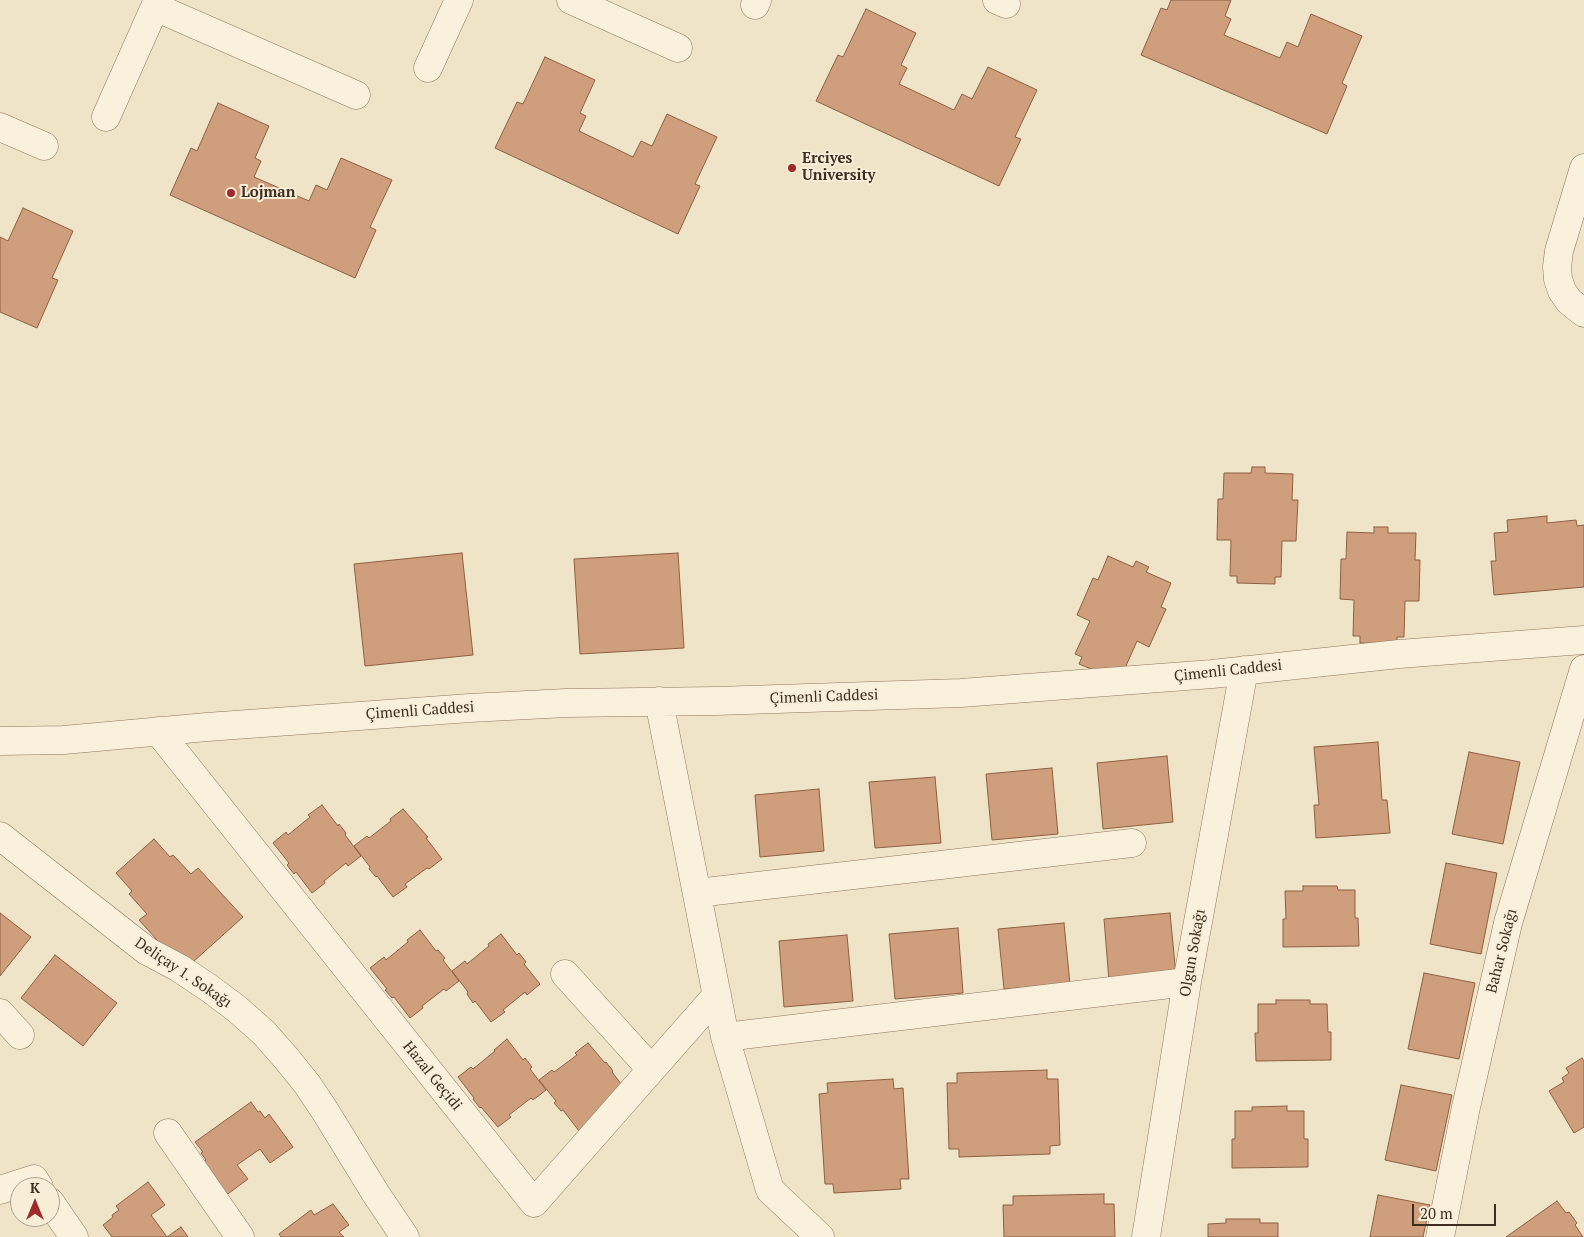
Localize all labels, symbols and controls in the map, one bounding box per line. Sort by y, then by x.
place label: Erciyes University [802,150,875,185]
marker: Erciyes University [786,162,798,174]
place label: Lojman [241,184,295,202]
marker: Lojman [225,187,237,199]
street label: Çimenli Caddesi [1173,656,1283,686]
street label: Çimenli Caddesi [769,686,879,708]
street label: Çimenli Caddesi [365,698,475,724]
street label: Bahar Sokağı [1483,907,1521,995]
street label: Olgun Sokağı [1176,908,1210,998]
street label: Deliçay 1. Sokağı [131,934,235,1012]
street label: Hazal Geçidi [399,1038,465,1114]
north arrow [10,1177,60,1227]
text: K [30,1178,40,1197]
scale bar [1414,1194,1498,1226]
text: 20 m [1420,1203,1453,1223]

